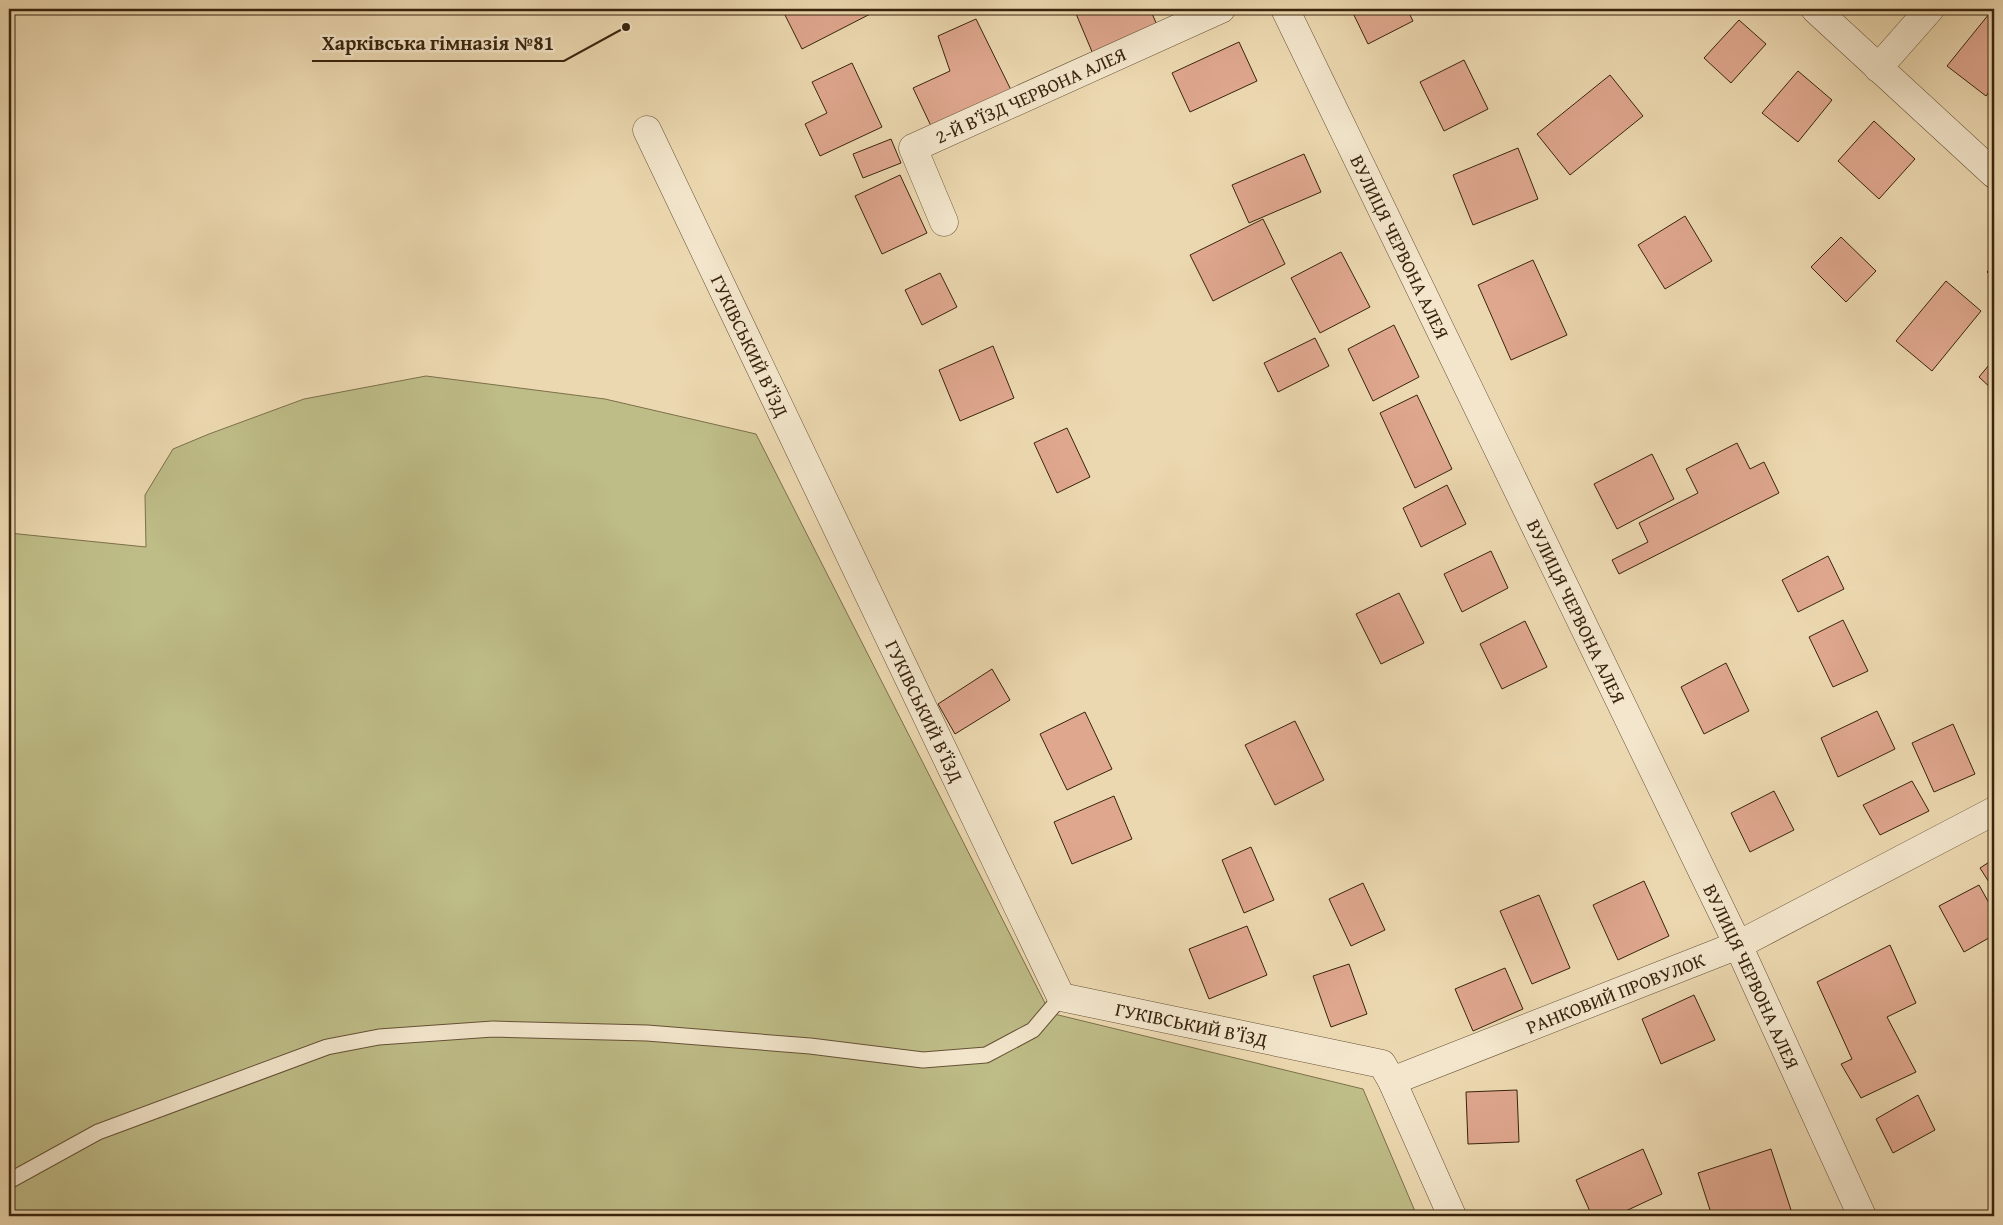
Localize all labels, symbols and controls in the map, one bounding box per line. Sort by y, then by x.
callout: Харківська гімназія №81 [312,26,564,61]
text: Харківська гімназія №81 [322,28,554,57]
street label: 2-Й В’ЇЗД ЧЕРВОНА АЛЕЯ [930,40,1130,150]
street label: ВУЛИЦЯ ЧЕРВОНА АЛЕЯ [1344,150,1456,343]
street label: ГУКІВСЬКИЙ В’ЇЗД [704,270,796,422]
street label: ВУЛИЦЯ ЧЕРВОНА АЛЕЯ [1520,514,1633,708]
street label: ГУКІВСЬКИЙ В’ЇЗД [879,635,970,787]
street label: ВУЛИЦЯ ЧЕРВОНА АЛЕЯ [1696,879,1807,1073]
street label: РАНКОВИЙ ПРОВУЛОК [1522,945,1709,1041]
street label: ГУКІВСЬКИЙ В’ЇЗД [1113,995,1270,1054]

